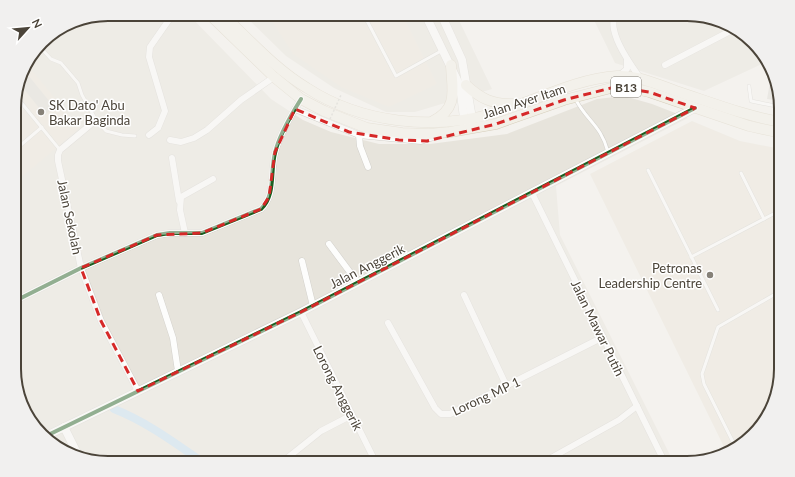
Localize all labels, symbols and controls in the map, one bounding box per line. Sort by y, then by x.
north arrow [8,8,48,48]
text: N [30,17,45,30]
road number: B13 [611,77,641,97]
street label: Jalan Ayer Itam [481,80,567,122]
place label: SK Dato' Abu Bakar Baginda [49,97,130,128]
marker: SK Dato' Abu Bakar Baginda [36,107,46,117]
street label: Jalan Sekolah [54,178,86,256]
street label: Jalan Anggerik [327,240,408,292]
place label: Petronas Leadership Centre [598,260,702,291]
marker: Petronas Leadership Centre [705,270,715,280]
street label: Jalan Mawar Putih [568,277,628,379]
street label: Lorong Anggerik [310,343,366,433]
street label: Lorong MP 1 [449,373,523,419]

